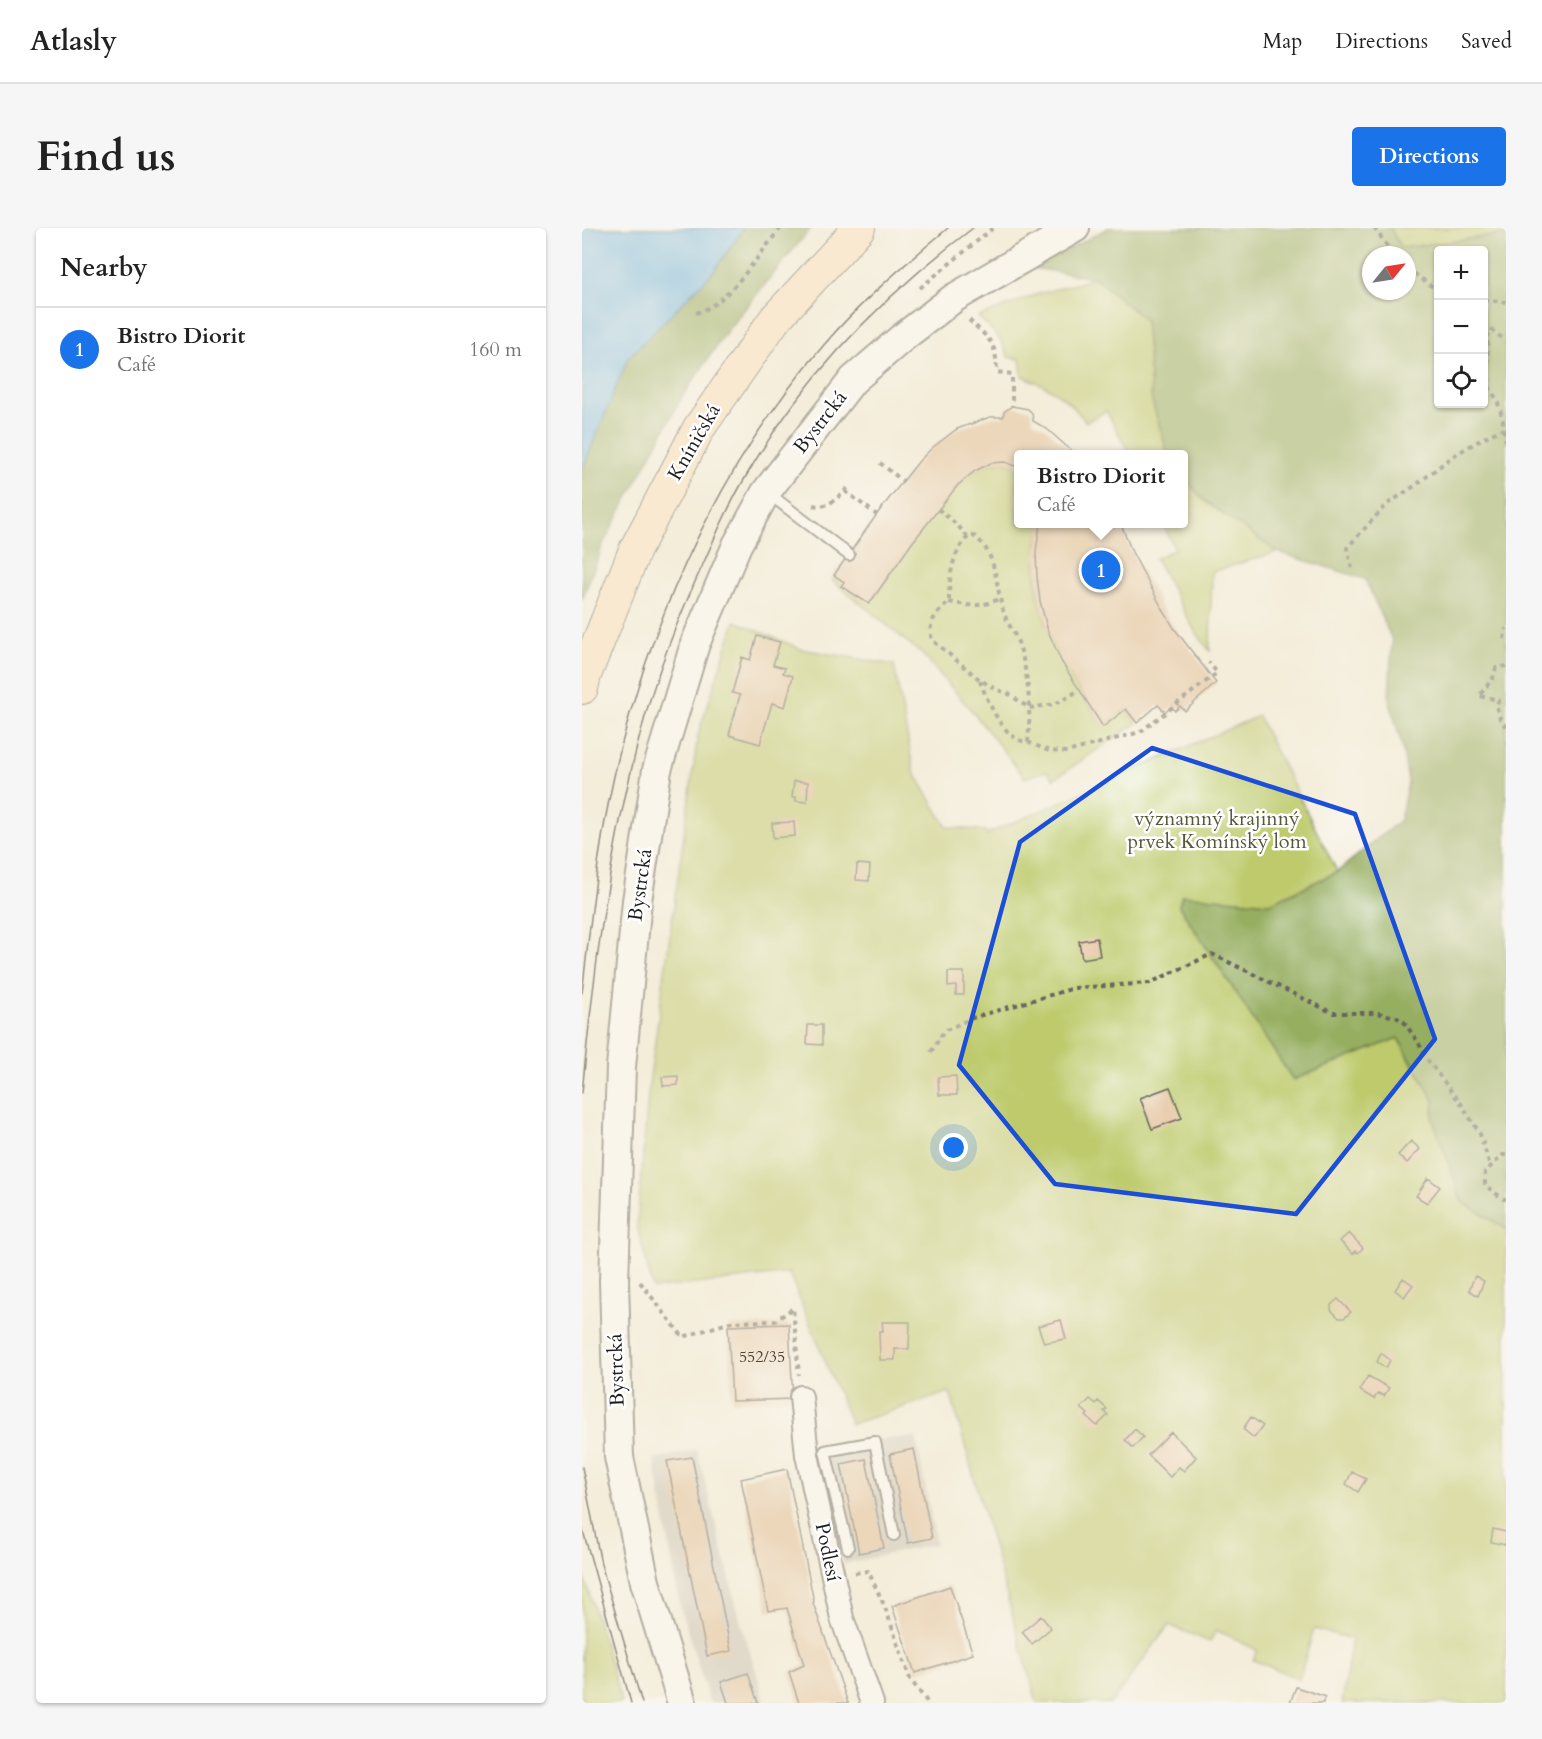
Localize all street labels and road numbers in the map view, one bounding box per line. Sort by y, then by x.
street label: Bystrcká [787,385,853,459]
street label: Kníničská [661,399,727,485]
street label: Bystrcká [622,847,658,923]
street label: Bystrcká [601,1333,631,1407]
street label: Podlesí [809,1520,847,1584]

